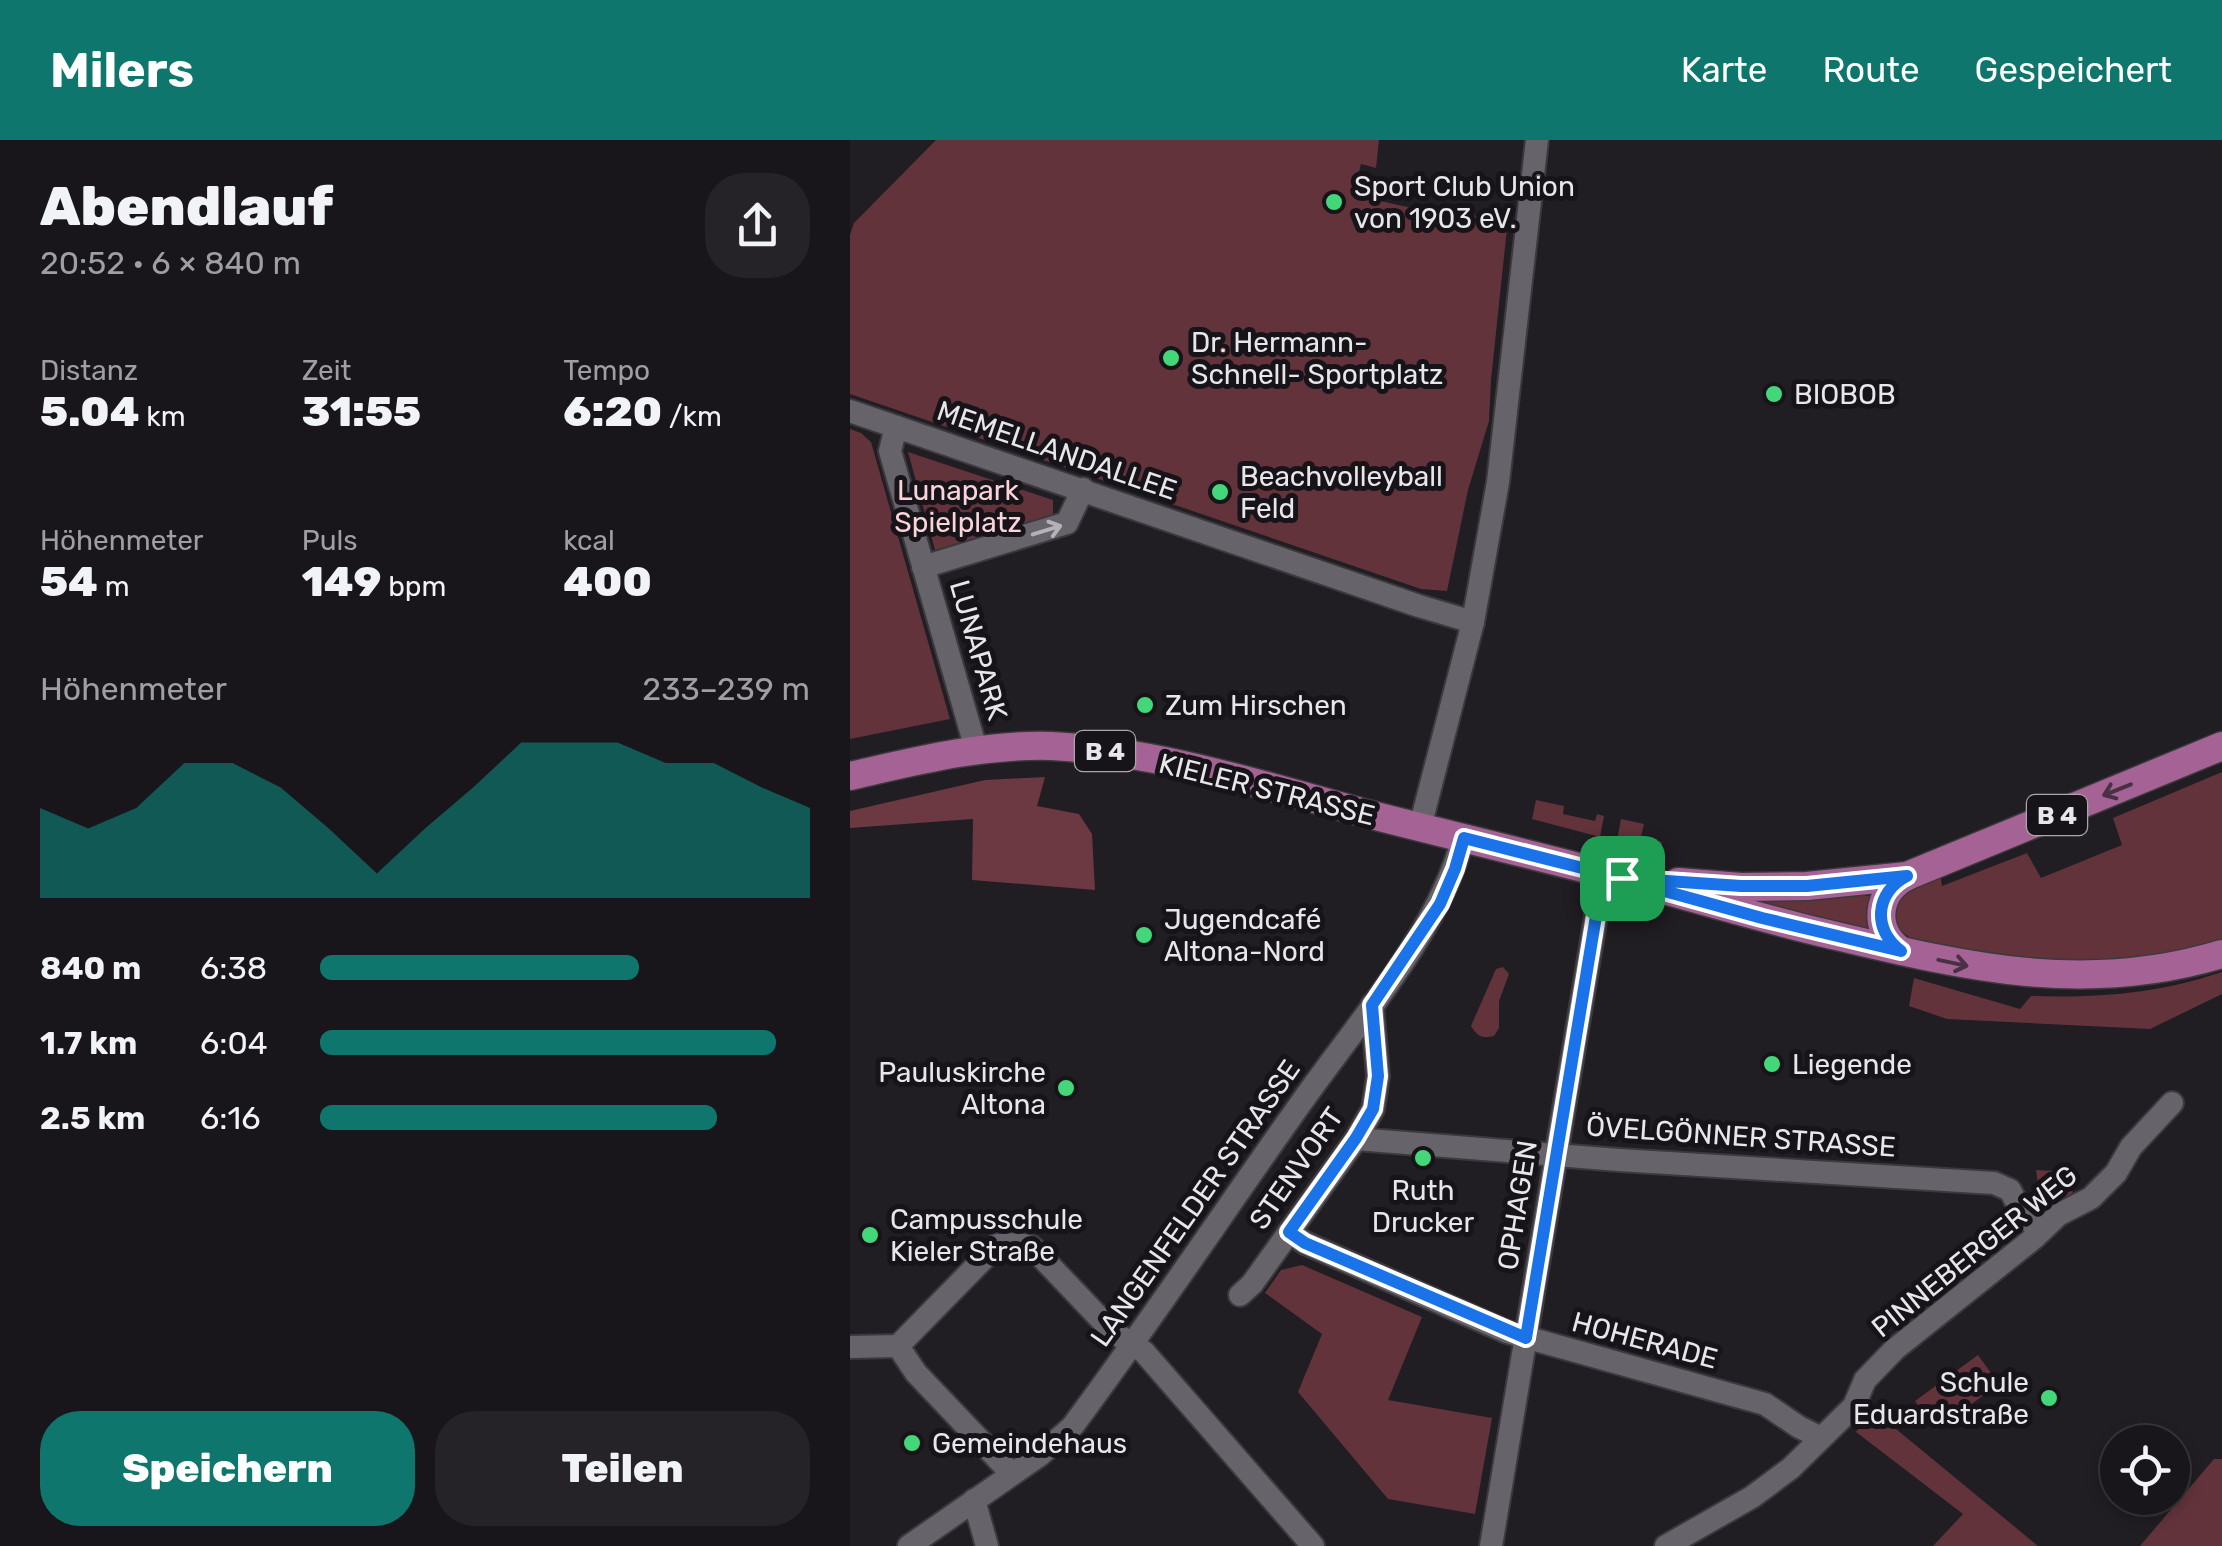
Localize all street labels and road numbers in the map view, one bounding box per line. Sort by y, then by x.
street label: MEMELLANDALLEE [933,394,1181,507]
street label: LUNAPARK [943,576,1014,724]
road number: B 4 [1075,731,1135,771]
street label: KIELER STRASSE [1155,747,1378,832]
road number: B 4 [2027,795,2087,835]
street label: LANGENFELDER STRASSE [1084,1054,1307,1353]
street label: STENVORT [1242,1101,1350,1235]
street label: ÖVELGÖNNER STRASSE [1585,1109,1897,1164]
street label: OPHAGEN [1491,1138,1544,1272]
street label: PINNEBERGER WEG [1865,1158,2084,1344]
street label: HOHERADE [1569,1305,1721,1376]

